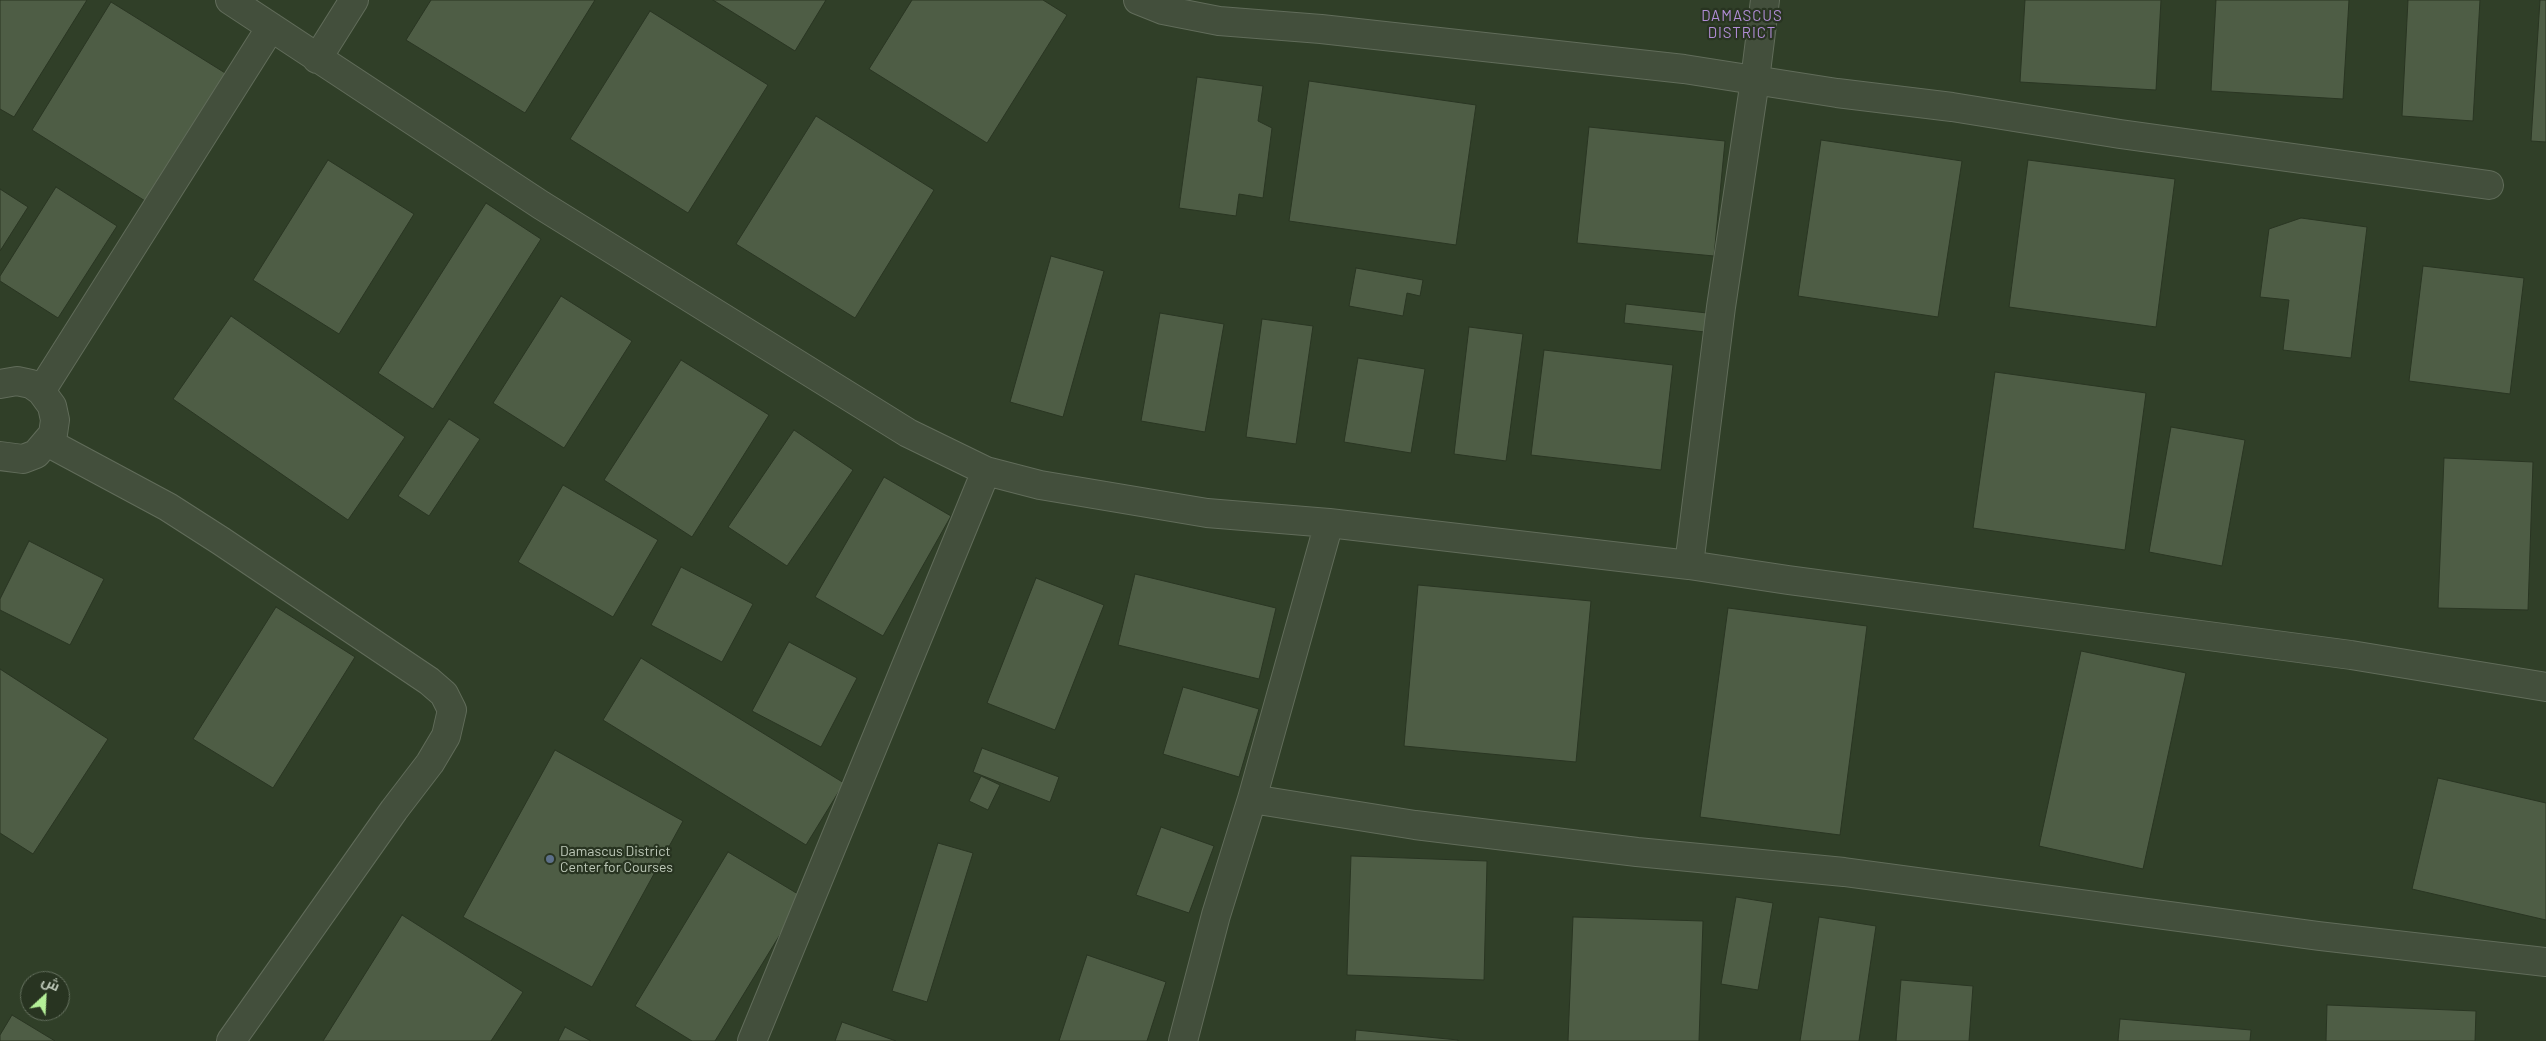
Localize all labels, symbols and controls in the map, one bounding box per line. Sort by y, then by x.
district label: DAMASCUS DISTRICT [1700,7,1784,42]
place label: Damascus District Center for Courses [560,843,673,876]
marker: Damascus District Center for Courses [544,853,556,865]
north arrow [20,971,70,1021]
text: ش [39,971,63,994]

